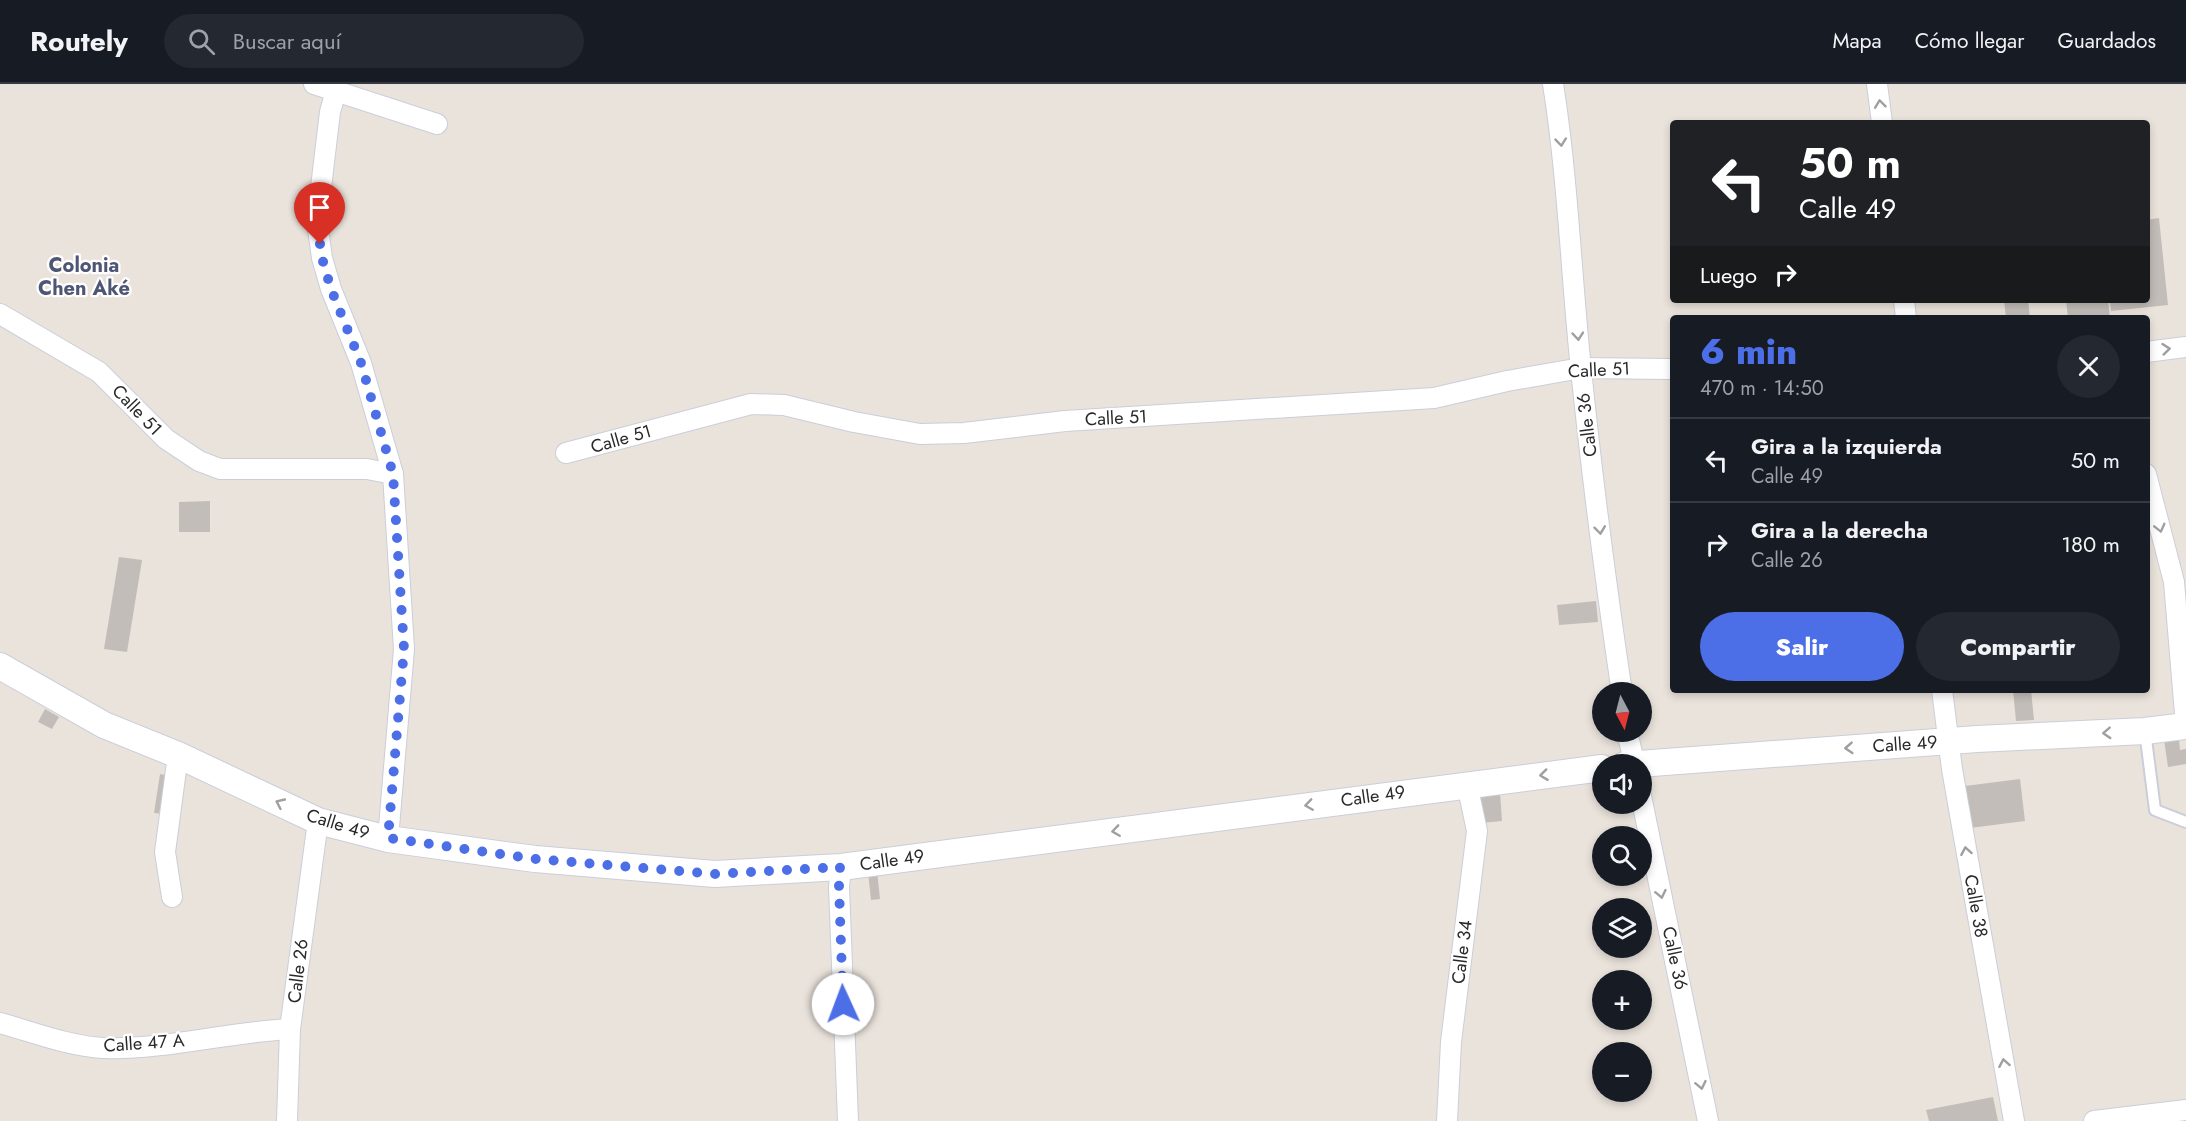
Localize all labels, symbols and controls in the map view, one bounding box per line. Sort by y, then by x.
search box [164,14,584,68]
text: Routely [30,21,128,62]
icon: search [185,25,218,58]
text: Buscar aquí [233,25,341,57]
text: Mapa [1832,26,1882,56]
text: Cómo llegar [1915,26,2024,56]
text: Guardados [2057,26,2156,56]
one-way arrow [1874,99,1886,108]
text: 50 m [1799,133,1901,194]
one-way arrow [1554,137,1567,146]
icon: left [1700,144,1778,222]
pin [294,182,345,244]
text: Calle 49 [1799,189,1896,228]
icon: arrive [303,191,336,224]
district label: Colonia Chen Aké [38,251,130,303]
icon: right [1769,258,1802,291]
text: Luego [1700,259,1757,291]
text: 6 min [1700,325,1797,377]
one-way arrow [1571,332,1584,341]
button: close [2057,335,2120,398]
one-way arrow [2162,344,2171,356]
street label: Calle 51 [1567,355,1631,385]
text: 470 m · 14:50 [1700,374,1824,403]
street label: Calle 51 [106,379,168,441]
street label: Calle 36 [1570,392,1604,458]
street label: Calle 51 [1084,403,1148,433]
street label: Calle 51 [588,418,654,460]
text: Gira a la izquierda [1751,430,1942,462]
icon: left [1700,444,1733,477]
text: 50 m [2071,444,2120,476]
text: Calle 49 [1751,462,1823,491]
text: Gira a la derecha [1751,514,1928,546]
one-way arrow [2153,523,2166,533]
one-way arrow [1593,525,1605,535]
icon: right [1700,528,1733,561]
text: 180 m [2061,528,2120,560]
text: Calle 26 [1751,546,1823,575]
button: Salir [1700,612,1904,681]
button: Compartir [1916,612,2120,681]
north arrow [1592,682,1652,742]
map controls [1592,682,1652,1102]
one-way arrow [2102,726,2111,739]
street label: Calle 49 [1872,729,1938,759]
one-way arrow [1845,742,1854,755]
button: sound [1592,754,1652,814]
one-way arrow [1539,768,1548,780]
street label: Calle 49 [1339,779,1407,813]
one-way arrow [1304,798,1313,811]
one-way arrow [276,799,287,811]
street label: Calle 49 [303,802,373,846]
one-way arrow [1111,824,1120,837]
button: search [1592,826,1652,886]
street label: Calle 49 [858,843,926,877]
one-way arrow [1960,846,1973,856]
street label: Calle 38 [1958,872,1994,940]
one-way arrow [1654,889,1667,899]
button: layers [1592,898,1652,958]
street label: Calle 34 [1445,919,1479,985]
street label: Calle 36 [1656,924,1694,992]
street label: Calle 26 [281,937,315,1005]
button: + [1592,970,1652,1030]
position arrow [811,972,875,1036]
street label: Calle 47 A [103,1027,186,1059]
button: − [1592,1042,1652,1102]
one-way arrow [1998,1059,2010,1068]
one-way arrow [1694,1080,1707,1090]

